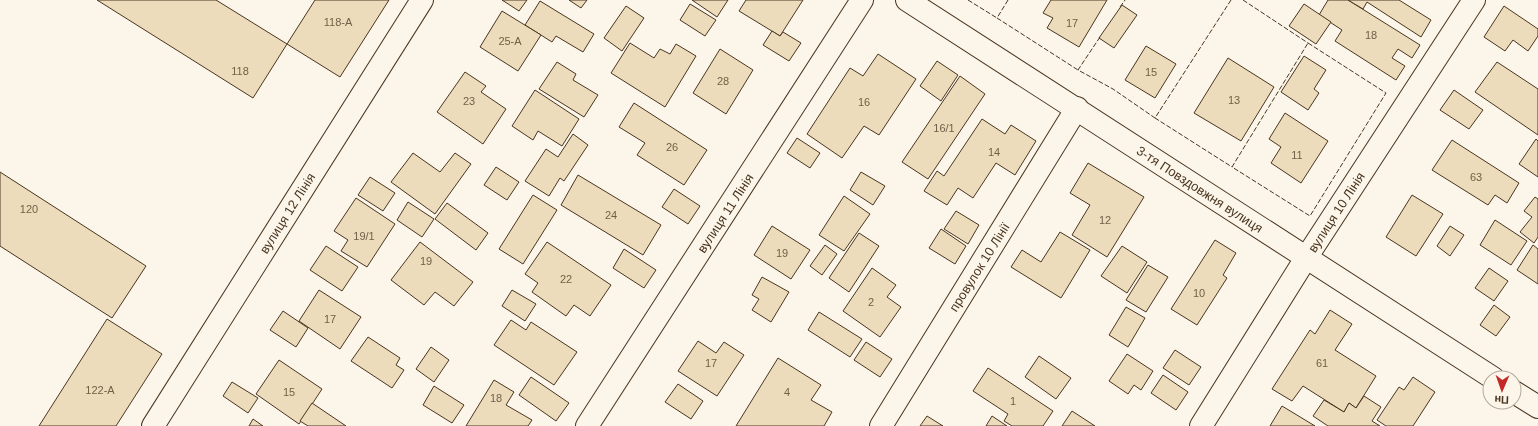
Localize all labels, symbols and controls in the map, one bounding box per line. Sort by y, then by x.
house number: 118-А [324,16,353,28]
house number: 17 [1066,17,1078,29]
house number: 18 [1365,29,1377,41]
house number: 25-А [498,35,522,47]
house number: 118 [231,65,249,77]
house number: 15 [1145,66,1157,78]
house number: 28 [717,75,729,87]
house number: 13 [1228,94,1240,106]
house number: 23 [463,95,475,107]
house number: 16 [858,96,870,108]
house number: 16/1 [933,122,955,134]
house number: 26 [666,141,678,153]
street label: 3-тя Повздовжня вулиця [1134,143,1266,236]
house number: 14 [988,146,1000,158]
house number: 11 [1291,149,1303,161]
street label: вулиця 10 Лінія [1305,169,1368,255]
street label: вулиця 12 Лінія [257,170,318,256]
street label: вулиця 11 Лінія [694,171,757,256]
house number: 63 [1470,171,1482,183]
house number: 120 [20,203,38,215]
house number: 24 [605,209,617,221]
house number: 12 [1099,214,1111,226]
street label: провулок 10 Лінії [946,220,1013,314]
house number: 19/1 [353,230,375,242]
house number: 19 [776,247,788,259]
house number: 19 [420,255,432,267]
house number: 22 [560,273,572,285]
house number: 10 [1193,287,1205,299]
house number: 2 [868,296,874,308]
house number: 17 [324,313,336,325]
house number: 17 [705,357,717,369]
house number: 61 [1316,357,1328,369]
north arrow [1482,370,1522,410]
house number: 122-А [85,384,115,396]
house number: 15 [283,386,295,398]
house number: 4 [784,386,790,398]
house number: 18 [490,392,502,404]
text: Пн [1494,394,1509,406]
house number: 1 [1010,395,1016,407]

